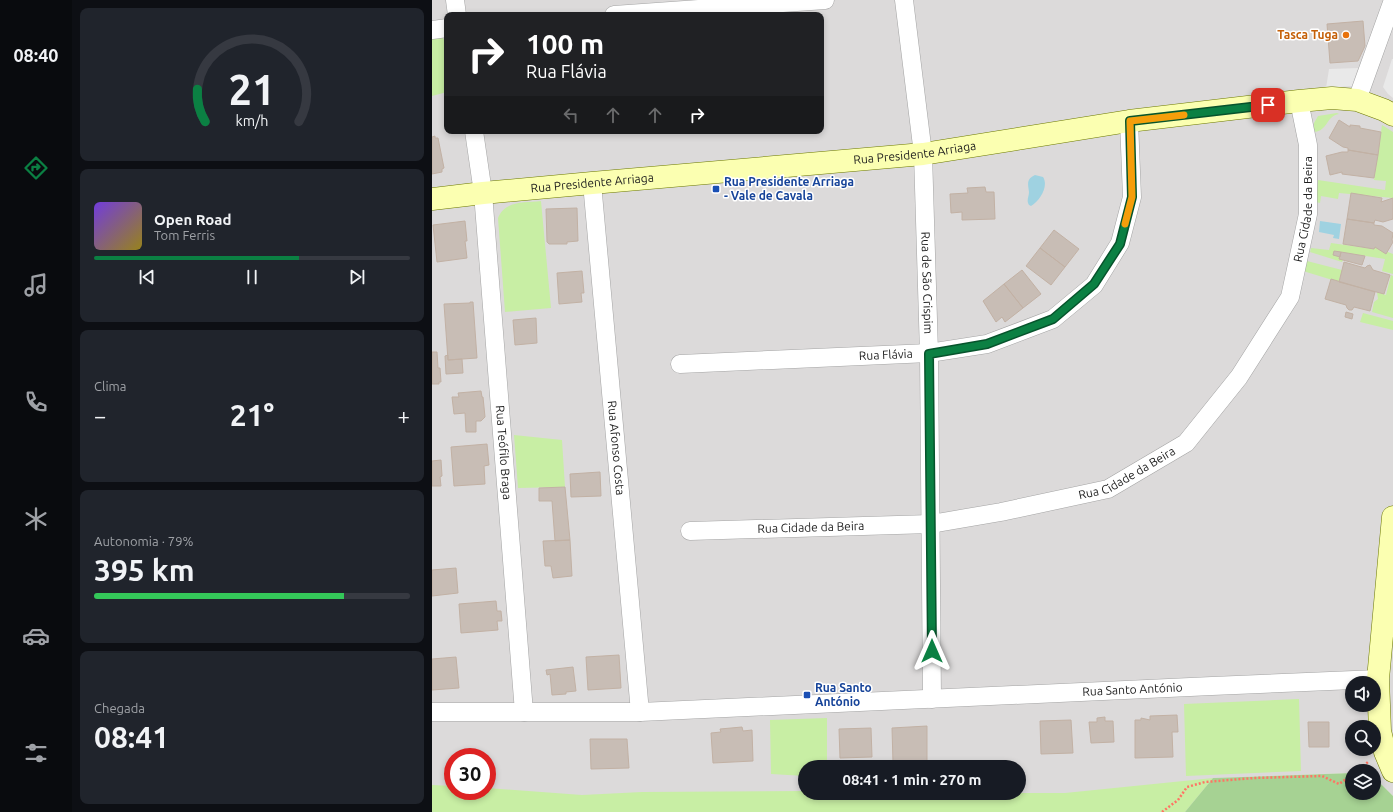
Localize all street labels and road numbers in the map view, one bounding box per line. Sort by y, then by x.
street label: Rua Presidente Arriaga [853,139,977,166]
street label: Rua Cidade da Beira [1291,156,1314,263]
street label: Rua Presidente Arriaga [530,171,654,195]
street label: Rua de São Crispim [919,231,935,334]
street label: Rua Flávia [859,347,913,362]
street label: Rua Afonso Costa [606,400,627,496]
street label: Rua Teófilo Braga [494,405,514,500]
street label: Rua Cidade da Beira [1077,444,1177,501]
street label: Rua Cidade da Beira [757,519,865,535]
street label: Rua Santo António [1082,680,1183,698]

